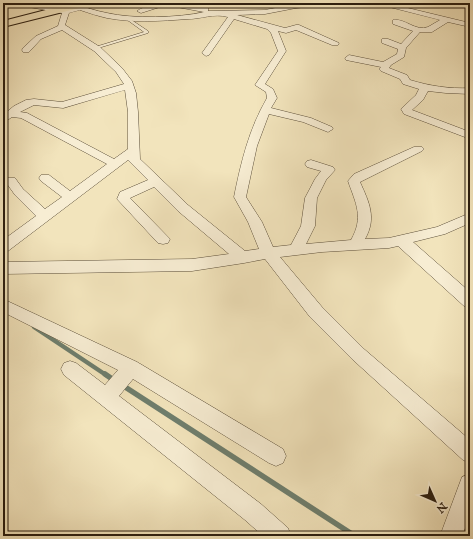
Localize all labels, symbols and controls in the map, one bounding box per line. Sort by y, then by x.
north arrow [415,481,455,521]
text: N [433,498,450,516]

